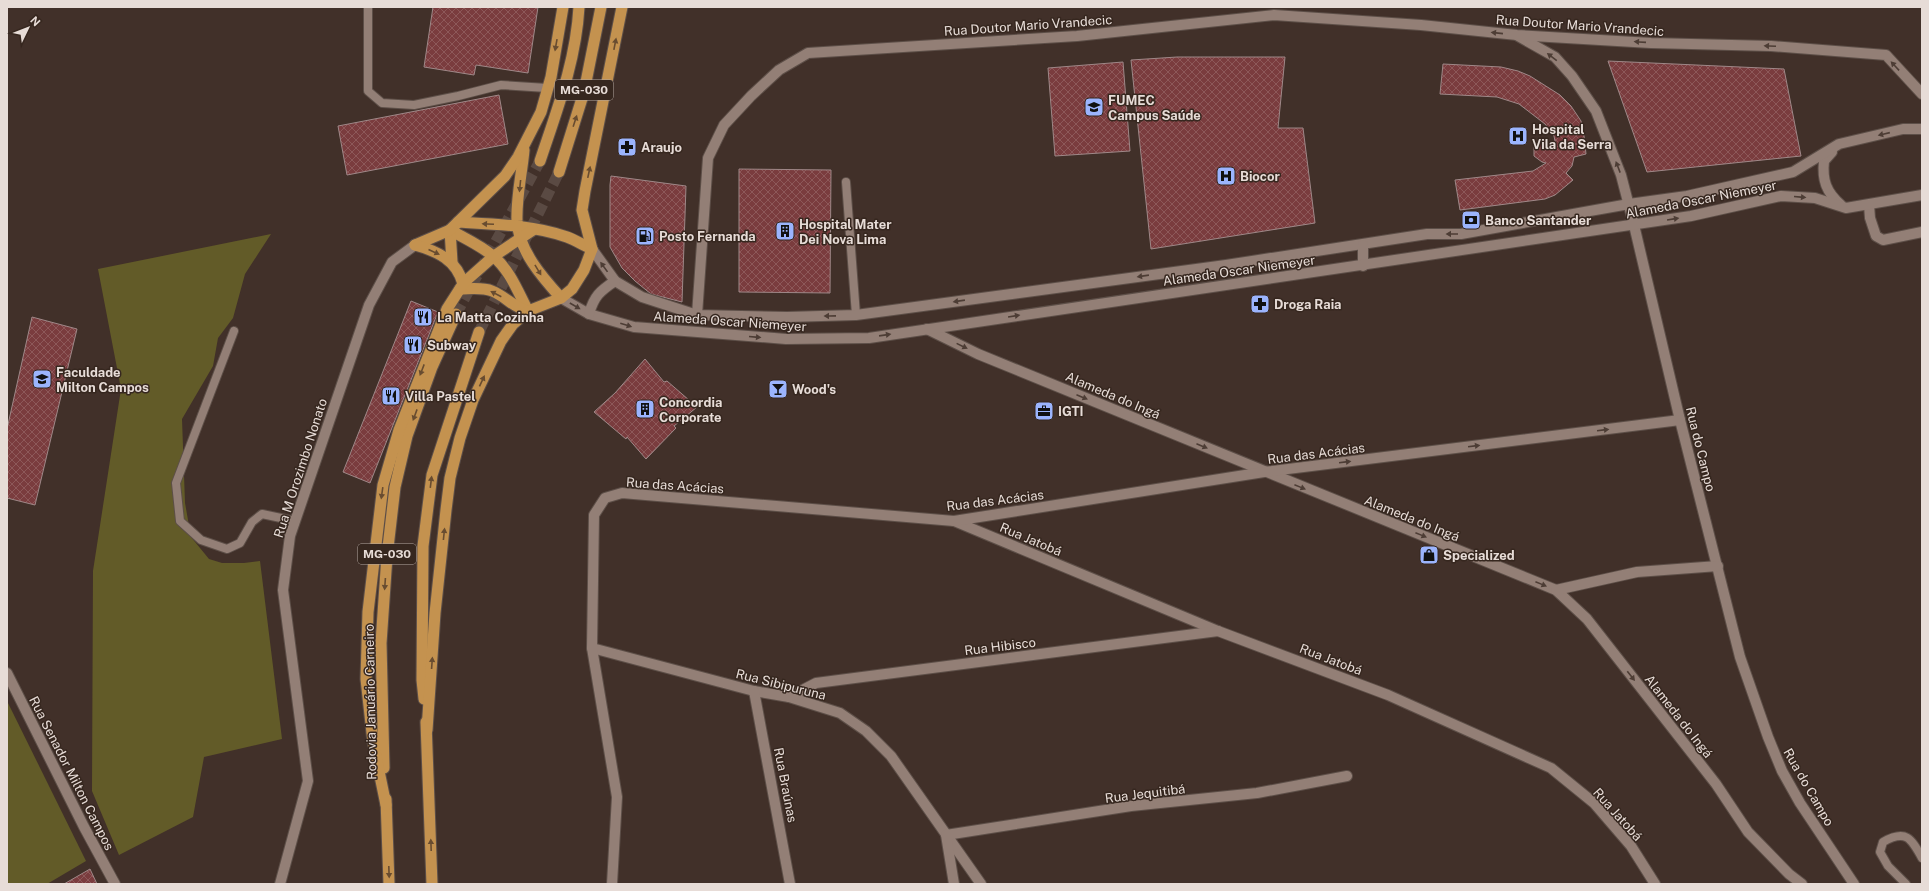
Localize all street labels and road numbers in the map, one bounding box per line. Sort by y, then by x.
street label: Rua Doutor Mario Vrandecic [943,12,1113,39]
street label: Rua Doutor Mario Vrandecic [1495,12,1665,39]
road number: MG-030 [555,80,613,100]
street label: Alameda Oscar Niemeyer [1624,177,1778,222]
street label: Alameda Oscar Niemeyer [1162,252,1316,289]
street label: Alameda Oscar Niemeyer [653,309,807,334]
street label: Alameda do Ingá [1063,369,1162,422]
street label: Rua M Orozimbo Nonato [271,397,330,540]
street label: Rua do Campo [1683,405,1718,493]
street label: Rua das Acácias [1266,440,1366,467]
street label: Rua das Acácias [626,475,724,496]
street label: Rua das Acácias [945,487,1045,514]
street label: Alameda do Ingá [1362,493,1462,544]
street label: Rua Jatobá [998,520,1064,559]
road number: MG-030 [358,544,416,564]
street label: Rodovia Januário Carneiro [362,624,379,780]
street label: Rua Hibisco [964,635,1037,658]
street label: Rua Jatobá [1297,641,1364,678]
street label: Rua Sibipuruna [734,666,828,703]
street label: Alameda do Ingá [1642,672,1716,761]
street label: Rua Senador Milton Campos [26,694,117,853]
street label: Rua Braúnas [771,746,800,824]
street label: Rua do Campo [1780,746,1837,829]
street label: Rua Jequitibá [1104,781,1186,806]
street label: Rua Jatobá [1590,785,1645,844]

